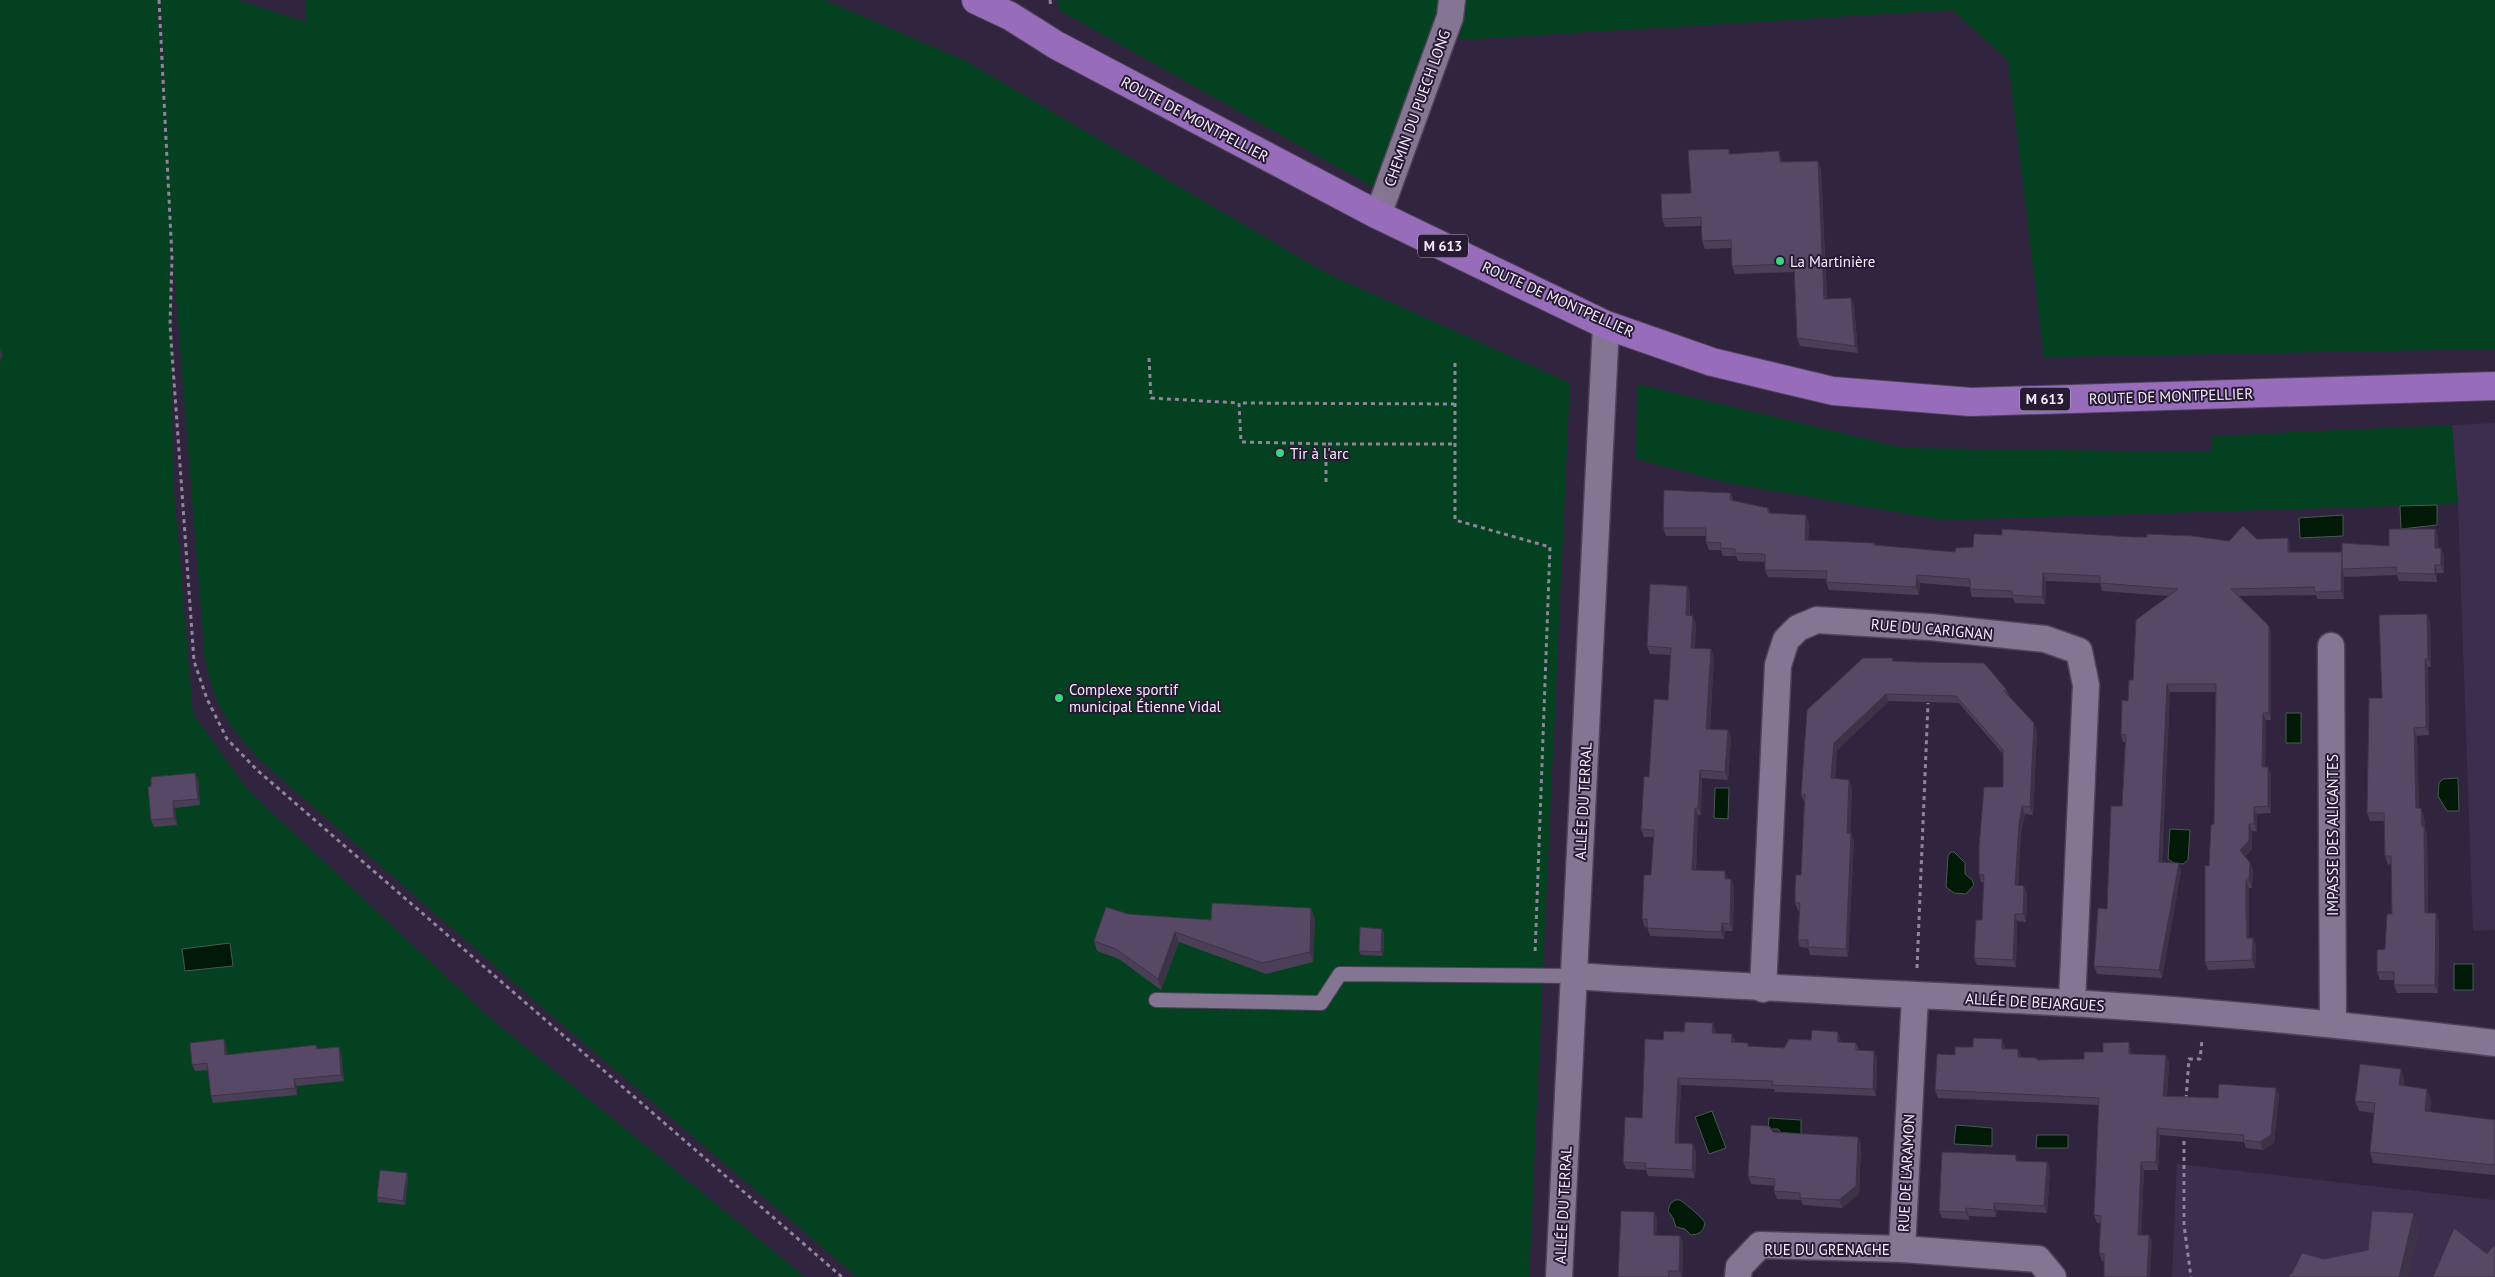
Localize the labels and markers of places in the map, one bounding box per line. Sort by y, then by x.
place label: La Martinière [1790,252,1875,271]
marker: La Martinière [1774,255,1786,267]
place label: Tir à l'arc [1290,444,1349,463]
marker: Tir à l'arc [1274,447,1286,459]
place label: Complexe sportif municipal Étienne Vidal [1069,680,1222,716]
marker: Complexe sportif municipal Étienne Vidal [1053,692,1065,704]

